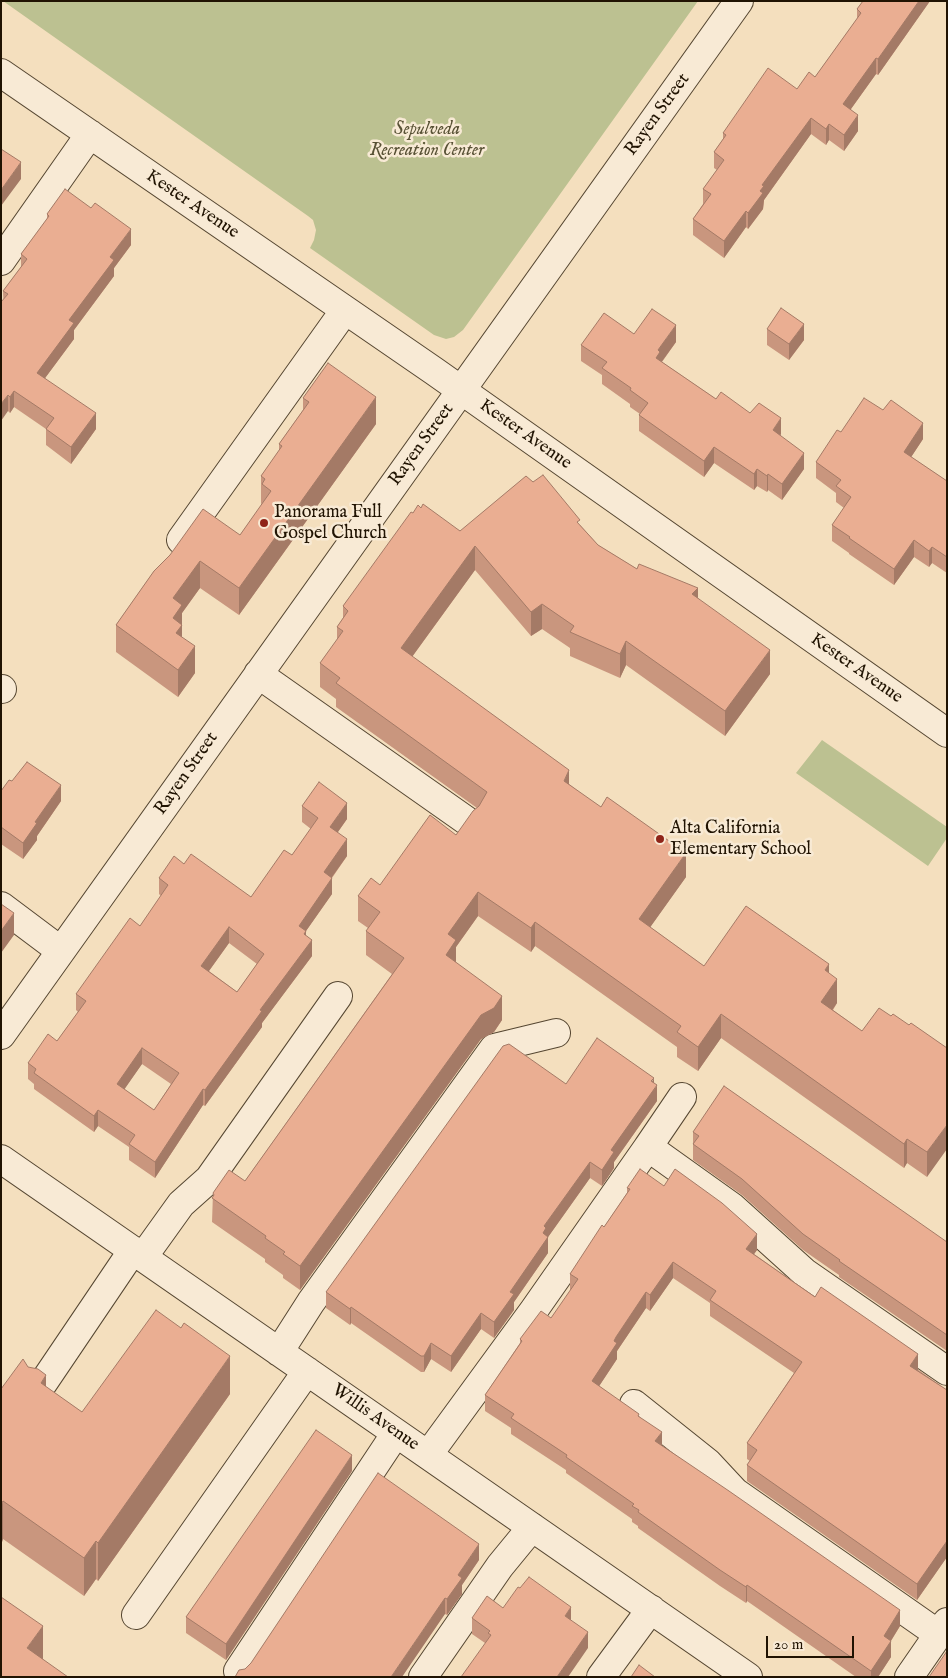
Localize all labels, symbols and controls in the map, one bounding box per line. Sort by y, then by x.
street label: Rayen Street [621,70,695,160]
park label: Sepulveda Recreation Center [370,119,484,162]
street label: Kester Avenue [141,166,243,244]
street label: Kester Avenue [475,395,575,475]
street label: Rayen Street [385,400,459,490]
place label: Panorama Full Gospel Church [274,502,387,544]
marker: Panorama Full Gospel Church [258,517,270,529]
street label: Kester Avenue [806,629,906,709]
street label: Rayen Street [151,728,223,820]
place label: Alta California Elementary School [670,818,811,861]
marker: Alta California Elementary School [654,833,666,845]
street label: Willis Avenue [327,1380,423,1456]
scale bar [768,1626,856,1658]
text: 20 m [774,1635,803,1654]

